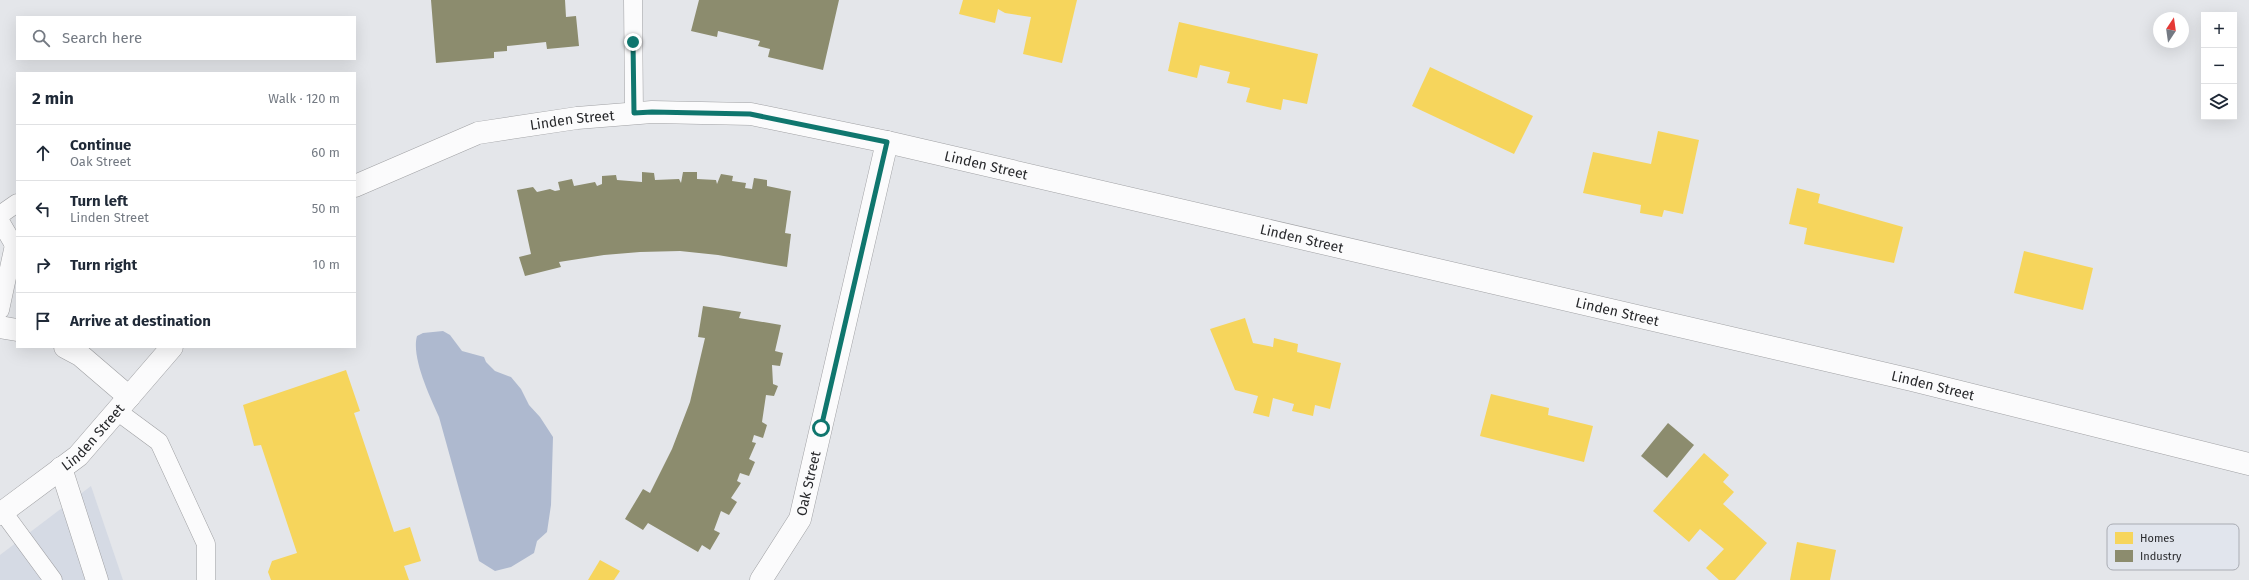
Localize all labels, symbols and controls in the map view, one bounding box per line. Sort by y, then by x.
north arrow [2153,12,2189,48]
map controls [2201,12,2237,120]
button: + [2201,12,2237,48]
search box [16,16,356,60]
icon: search [30,27,52,49]
text: Search here [62,29,142,47]
route end [624,33,642,51]
button: − [2201,48,2237,84]
button: layers [2201,84,2237,120]
text: 2 min [32,88,74,109]
text: Walk · 120 m [268,91,340,106]
street label: Linden Street [529,106,616,134]
text: Continue [70,136,131,154]
icon: ahead [32,142,54,164]
text: 60 m [311,145,340,160]
street label: Linden Street [943,147,1030,183]
text: Oak Street [70,154,131,169]
text: Turn left [70,192,128,210]
icon: left [32,198,54,220]
text: 50 m [312,201,340,216]
text: Linden Street [70,210,149,225]
street label: Linden Street [1258,220,1346,256]
icon: right [32,254,54,276]
text: Turn right [70,256,137,274]
text: 10 m [313,257,340,272]
street label: Linden Street [1574,294,1662,330]
icon: arrive [32,310,54,332]
text: Arrive at destination [70,312,211,330]
street label: Linden Street [1890,367,1977,404]
street label: Linden Street [58,399,128,474]
route start [812,419,830,437]
street label: Oak Street [793,448,824,517]
legend [2107,524,2239,570]
text: Homes [2140,532,2174,545]
text: Industry [2140,550,2182,563]

